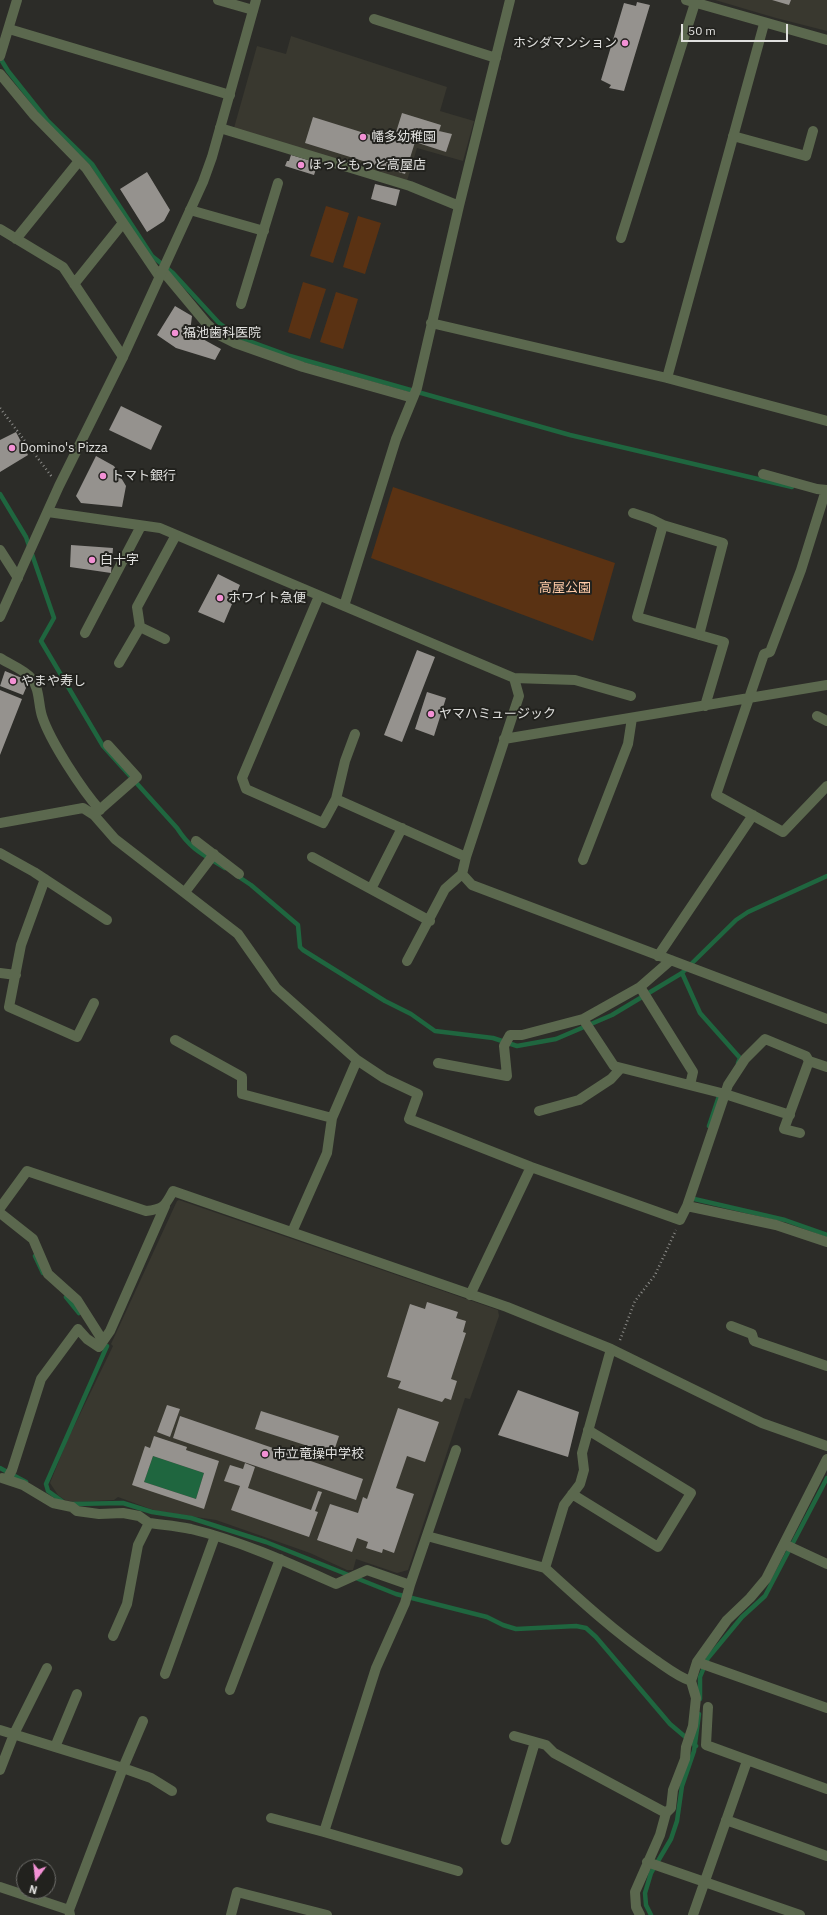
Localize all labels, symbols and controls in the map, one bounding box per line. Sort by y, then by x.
scale bar [683,16,790,42]
text: 50 m [688,23,716,38]
place label: ホシダマンション [513,35,617,51]
marker: ホシダマンション [620,38,630,48]
place label: 幡多幼稚園 [371,129,436,145]
marker: 幡多幼稚園 [358,132,368,142]
place label: ほっともっと高屋店 [309,157,426,173]
marker: ほっともっと高屋店 [296,160,306,170]
place label: 福池歯科医院 [183,325,261,341]
marker: 福池歯科医院 [170,328,180,338]
place label: Domino's Pizza [20,440,108,456]
marker: Domino's Pizza [7,443,17,453]
place label: トマト銀行 [111,468,176,484]
marker: トマト銀行 [98,471,108,481]
place label: 白十字 [100,552,139,568]
marker: 白十字 [87,555,97,565]
park label: 高屋公園 [539,580,591,596]
place label: ホワイト急便 [228,590,306,606]
marker: ホワイト急便 [215,593,225,603]
place label: やまや寿し [21,673,86,689]
marker: やまや寿し [8,676,18,686]
place label: ヤマハミュージック [439,706,556,722]
marker: ヤマハミュージック [426,709,436,719]
place label: 市立竜操中学校 [273,1446,364,1462]
marker: 市立竜操中学校 [260,1449,270,1459]
north arrow [16,1859,56,1899]
text: N [27,1882,39,1897]

